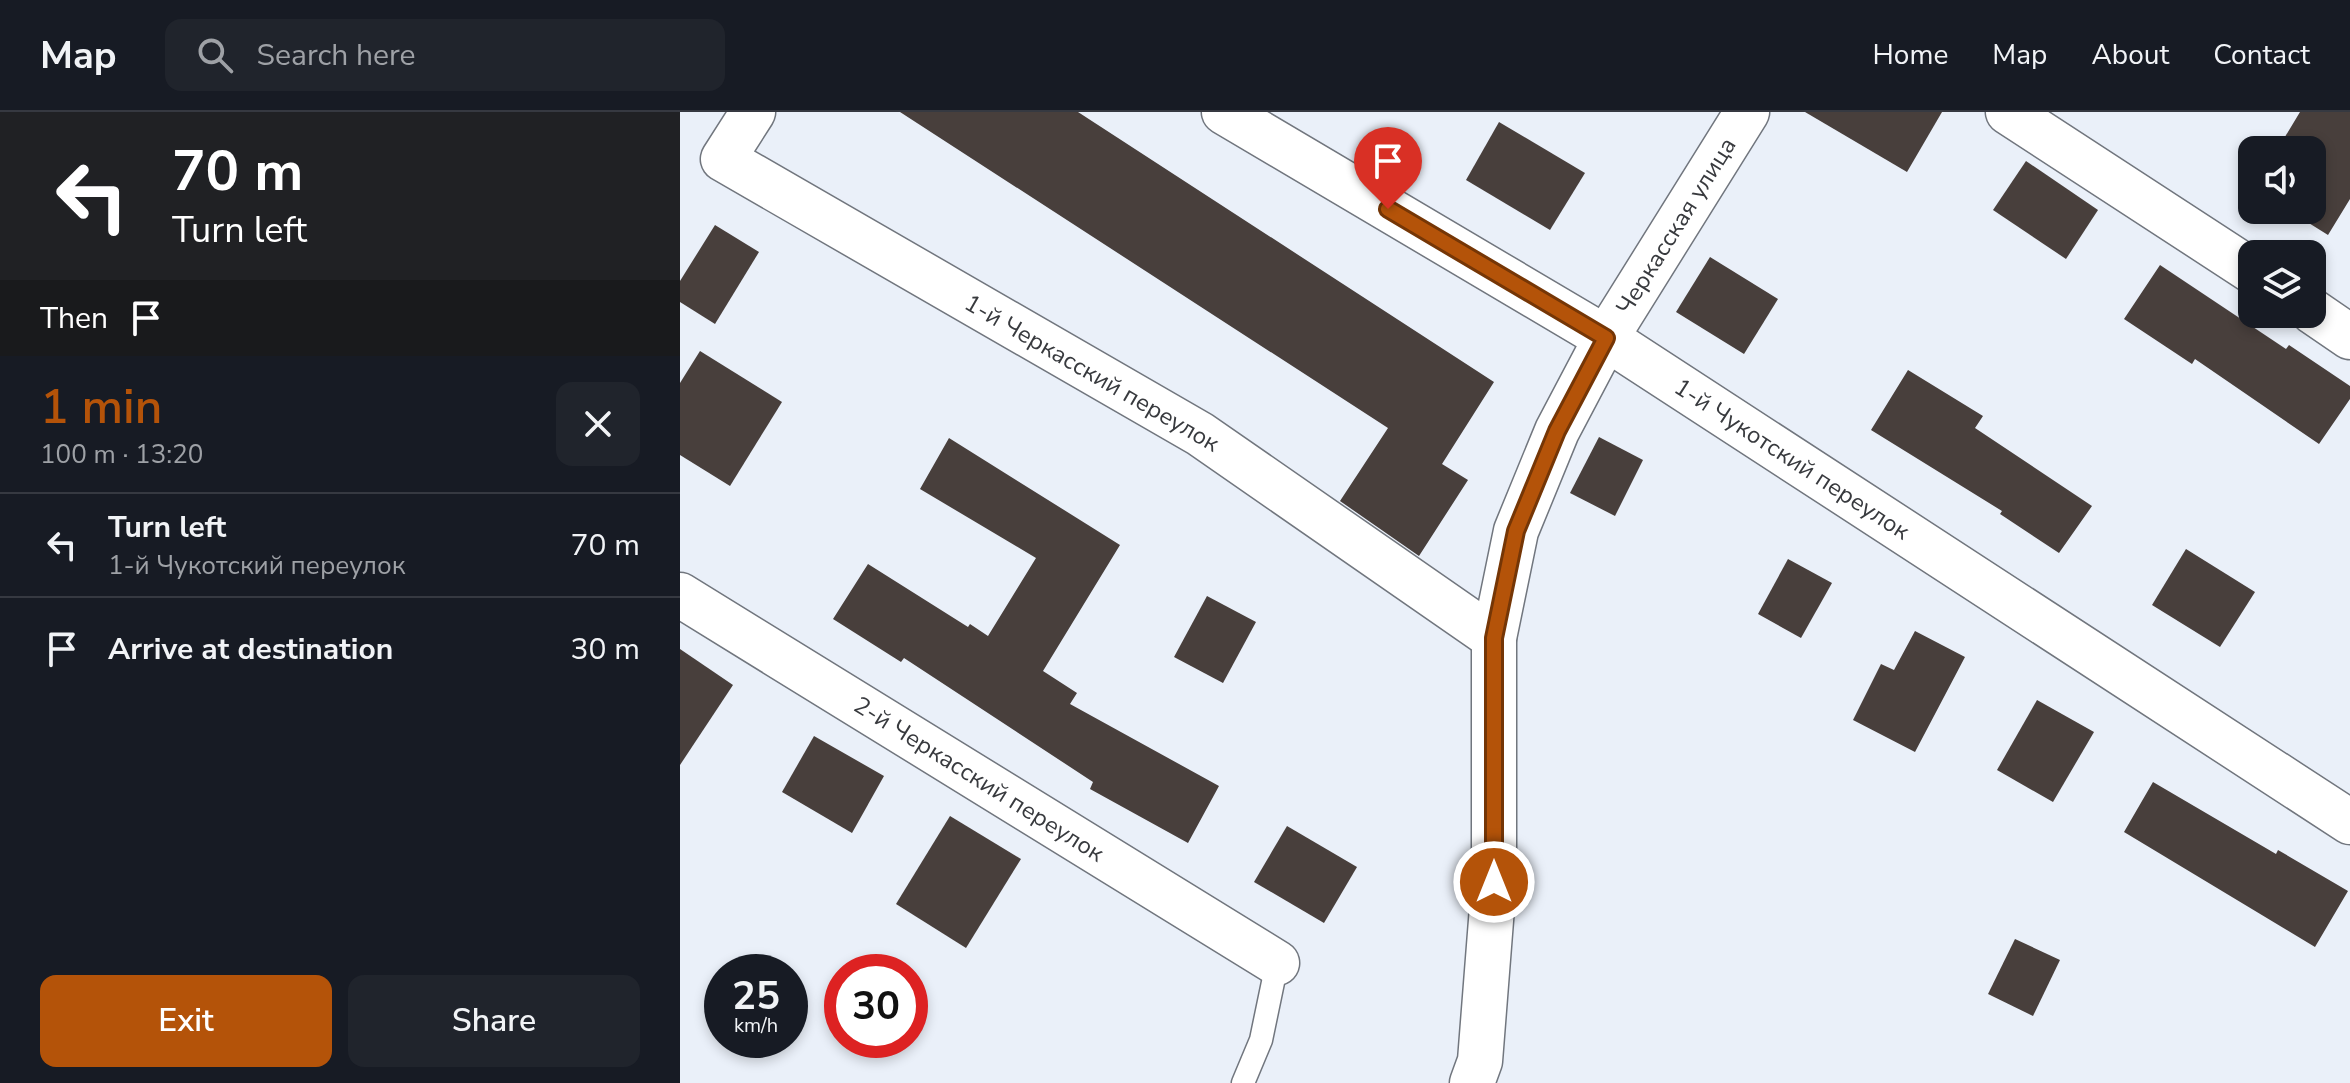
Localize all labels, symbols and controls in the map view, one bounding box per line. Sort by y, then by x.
search box [165,19,725,91]
text: Map [40,30,117,81]
icon: search [193,33,237,77]
text: Search here [257,35,416,76]
text: Home [1873,36,1948,74]
text: Map [1992,36,2047,74]
text: About [2091,36,2169,74]
text: Contact [2213,36,2310,74]
pin [1354,127,1422,209]
street label: Черкасская улица [1609,131,1743,321]
text: 70 m [172,133,303,210]
map controls [2238,136,2326,328]
button: sound [2238,136,2326,224]
icon: arrive [1366,139,1410,183]
icon: left [40,144,144,248]
text: Turn left [172,206,307,255]
button: layers [2238,240,2326,328]
street label: 1-й Черкасский переулок [959,287,1226,459]
icon: arrive [124,296,168,340]
text: Then [40,298,108,339]
street label: 1-й Чукотский переулок [1668,371,1916,547]
text: 1 min [40,374,162,440]
button: close [556,382,640,466]
text: 100 m · 13:20 [40,437,203,472]
text: Turn left [108,507,226,548]
icon: left [40,523,84,567]
text: 70 m [571,525,640,566]
text: 1-й Чукотский переулок [108,548,405,583]
icon: arrive [40,627,84,671]
text: Arrive at destination [108,629,393,670]
text: 30 m [571,629,640,670]
street label: 2-й Черкасский переулок [848,689,1110,869]
position arrow [1452,840,1536,924]
speed limit sign: 30 [824,954,928,1058]
text: 25 [732,969,780,1023]
button: Exit [40,975,332,1067]
button: Share [348,975,640,1067]
text: km/h [734,1012,778,1039]

